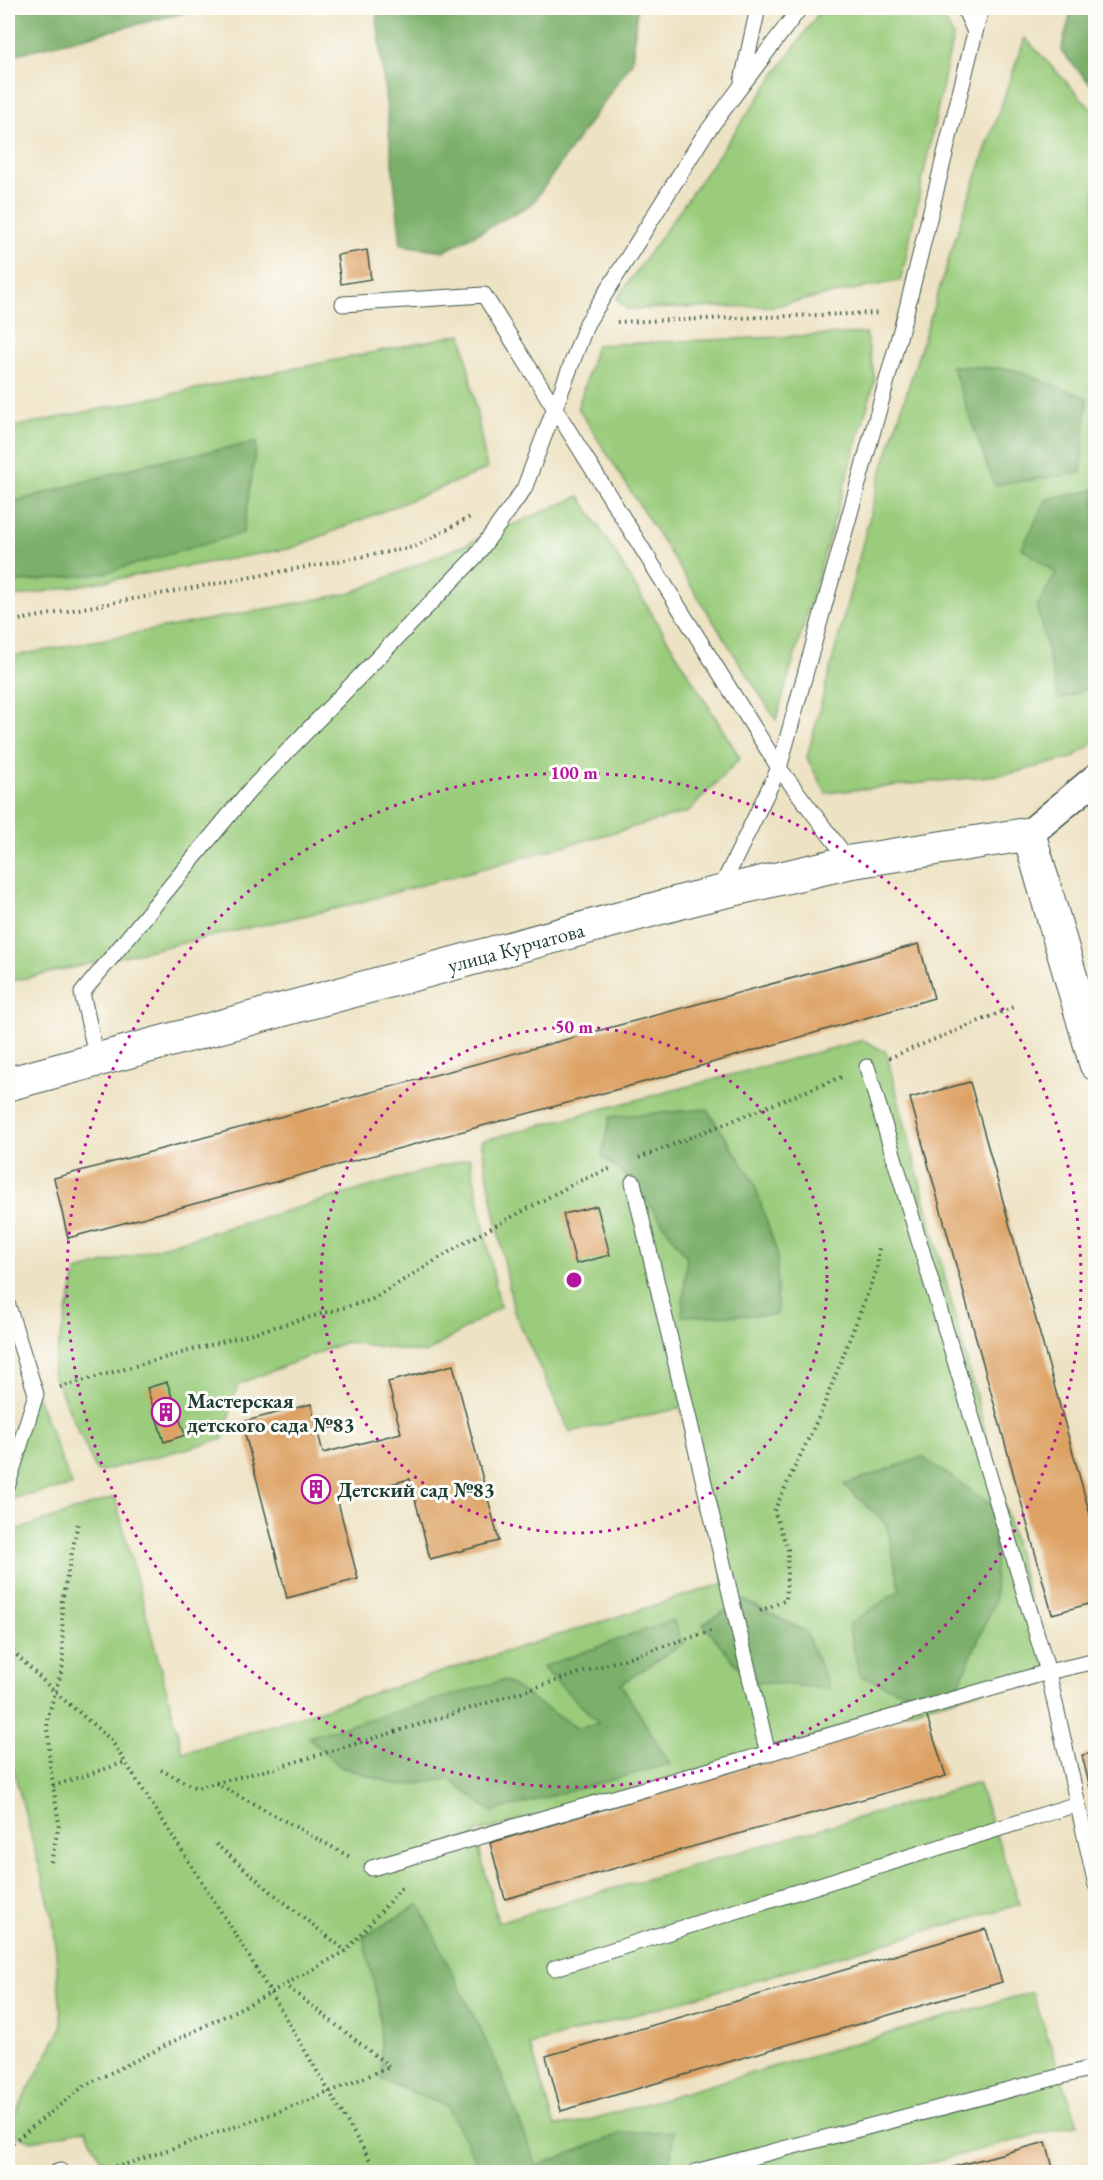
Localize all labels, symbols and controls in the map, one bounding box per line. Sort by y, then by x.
text: 100 m [550,761,598,784]
street label: улица Курчатова [444,915,588,978]
text: 50 m [555,1015,593,1038]
centre of rings [564,1270,584,1290]
place label: Мастерская детского сада №83 [187,1387,355,1438]
building icon: Мастерская детского сада №83 [150,1396,182,1428]
building icon: Детский сад №83 [300,1473,332,1505]
place label: Детский сад №83 [337,1476,495,1503]

